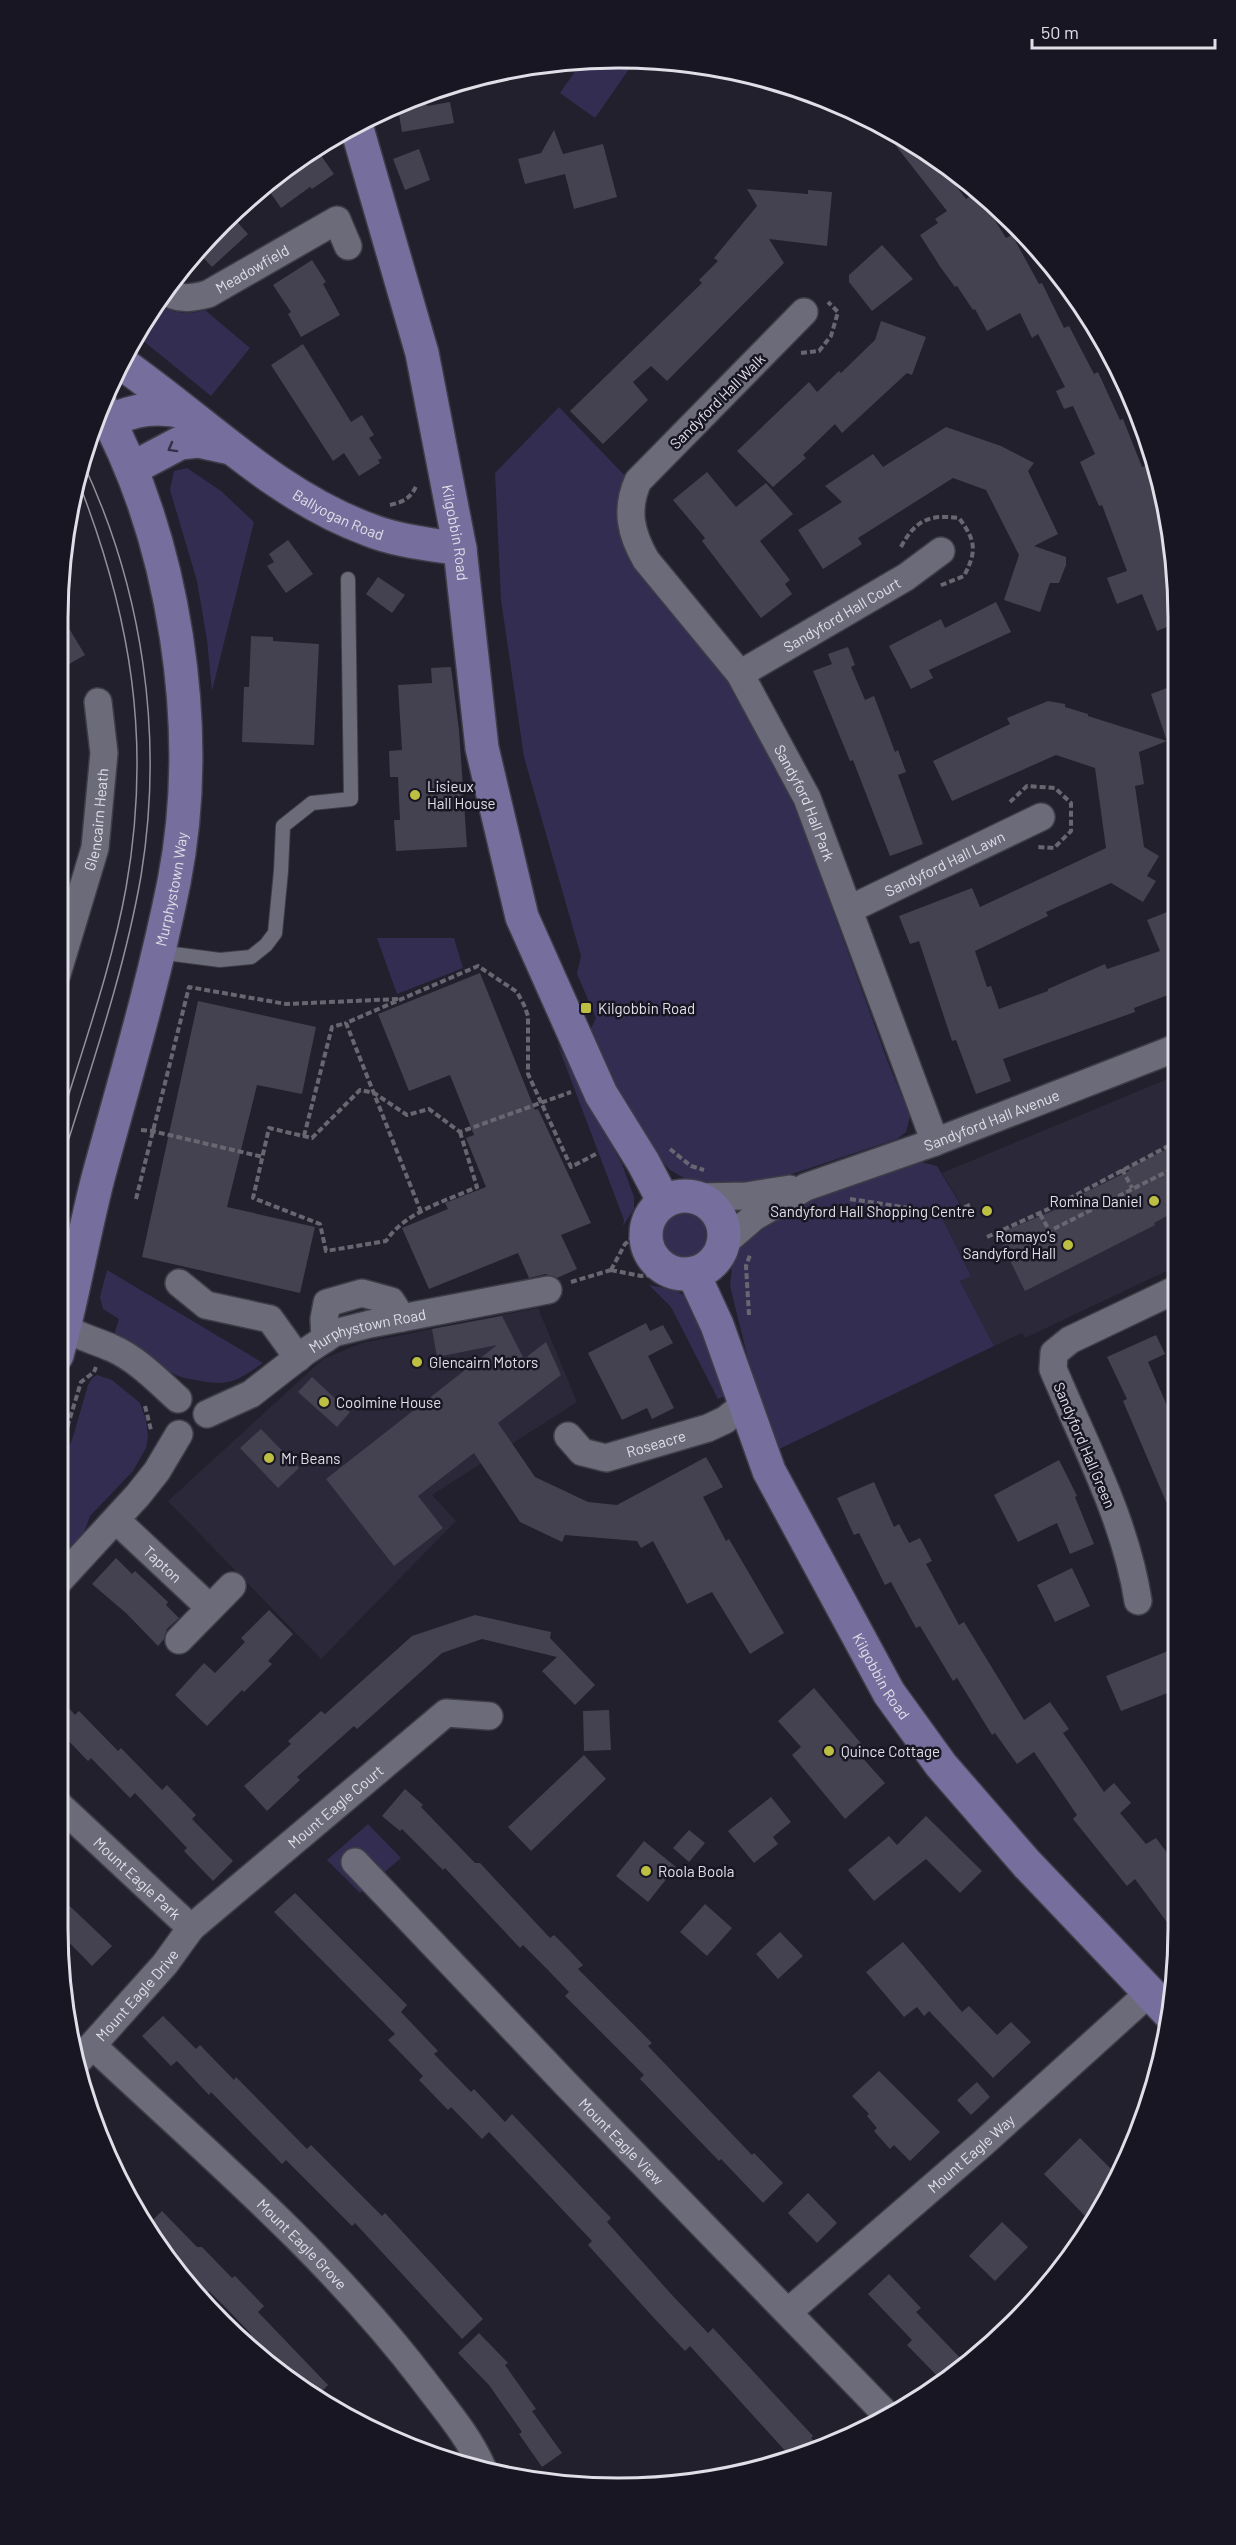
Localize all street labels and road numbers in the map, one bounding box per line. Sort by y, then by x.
street label: Meadowfield [212,240,292,297]
street label: Sandyford Hall Walk [666,349,769,452]
street label: Kilgobbin Road [439,483,472,581]
street label: Ballyogan Road [290,485,386,543]
street label: Sandyford Hall Court [780,573,904,656]
street label: Sandyford Hall Park [771,741,839,864]
street label: Glencairn Heath [80,767,112,873]
street label: Sandyford Hall Lawn [882,827,1008,900]
street label: Murphystown Way [151,831,191,948]
street label: Sandyford Hall Avenue [921,1085,1062,1154]
street label: Murphystown Road [305,1305,427,1356]
street label: Sandyford Hall Green [1050,1379,1120,1511]
street label: Roseacre [624,1426,688,1461]
street label: Tapton [140,1542,186,1586]
street label: Kilgobbin Road [849,1630,914,1723]
street label: Mount Eagle Court [284,1761,387,1852]
street label: Mount Eagle Park [90,1833,185,1923]
street label: Mount Eagle Drive [92,1946,182,2044]
street label: Mount Eagle View [575,2094,668,2189]
street label: Mount Eagle Way [924,2110,1018,2196]
street label: Mount Eagle Grove [254,2195,351,2293]

